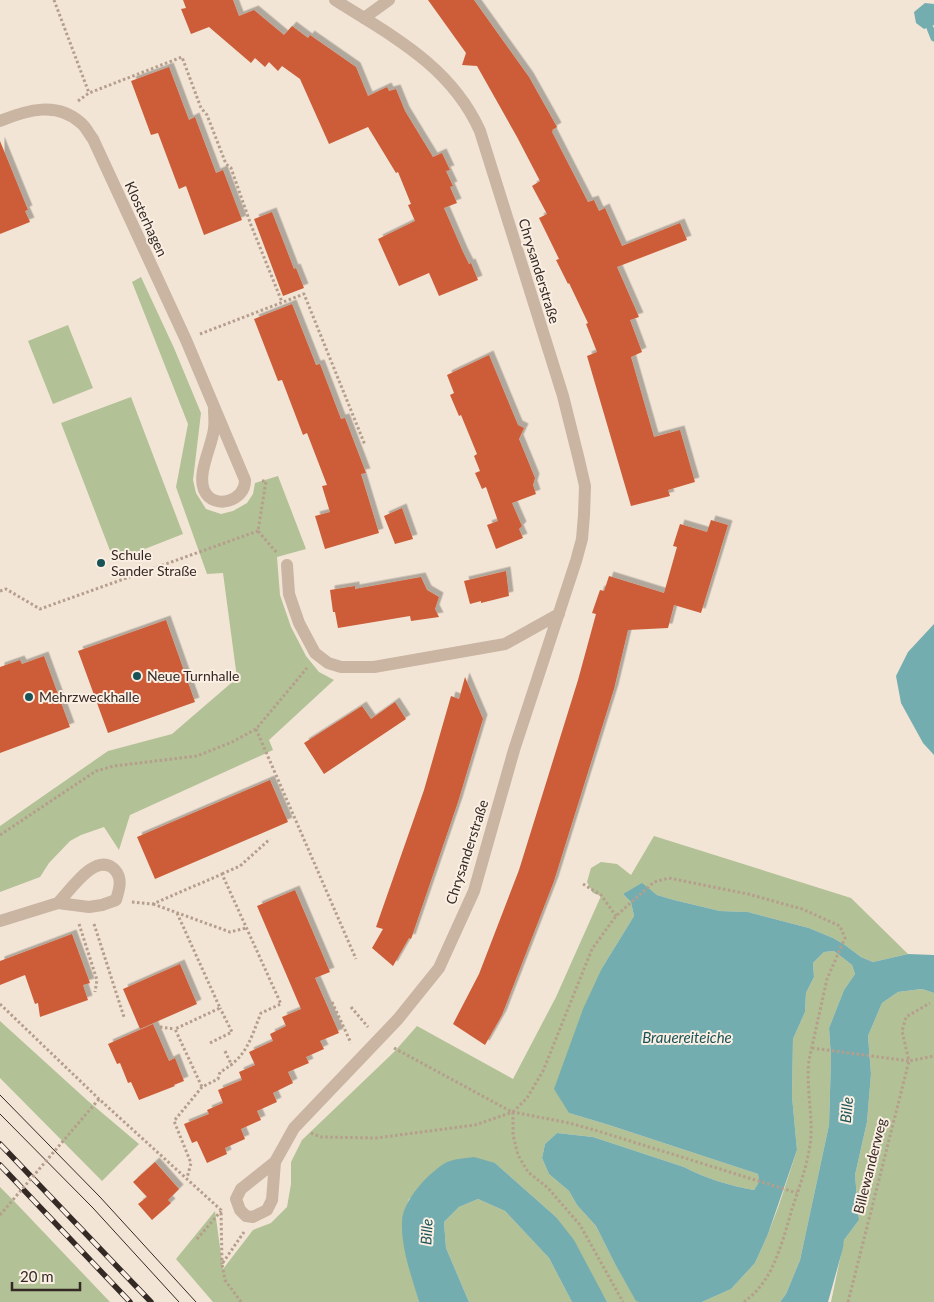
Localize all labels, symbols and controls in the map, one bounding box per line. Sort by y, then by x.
street label: Klosterhagen [122,178,171,259]
street label: Chrysanderstraße [515,216,564,325]
place label: Schule Sander Straße [111,546,197,579]
marker: Schule Sander Straße [95,557,107,569]
place label: Neue Turnhalle [147,667,240,684]
marker: Neue Turnhalle [131,670,143,682]
place label: Mehrzweckhalle [39,688,139,705]
marker: Mehrzweckhalle [23,691,35,703]
street label: Chrysanderstraße [442,797,491,906]
water label: Brauereiteiche [642,1028,732,1046]
water label: Bille [836,1096,856,1124]
street label: Billewanderweg [849,1116,890,1215]
water label: Bille [416,1218,436,1246]
scale bar [12,1260,80,1292]
text: 20 m [20,1267,54,1285]

